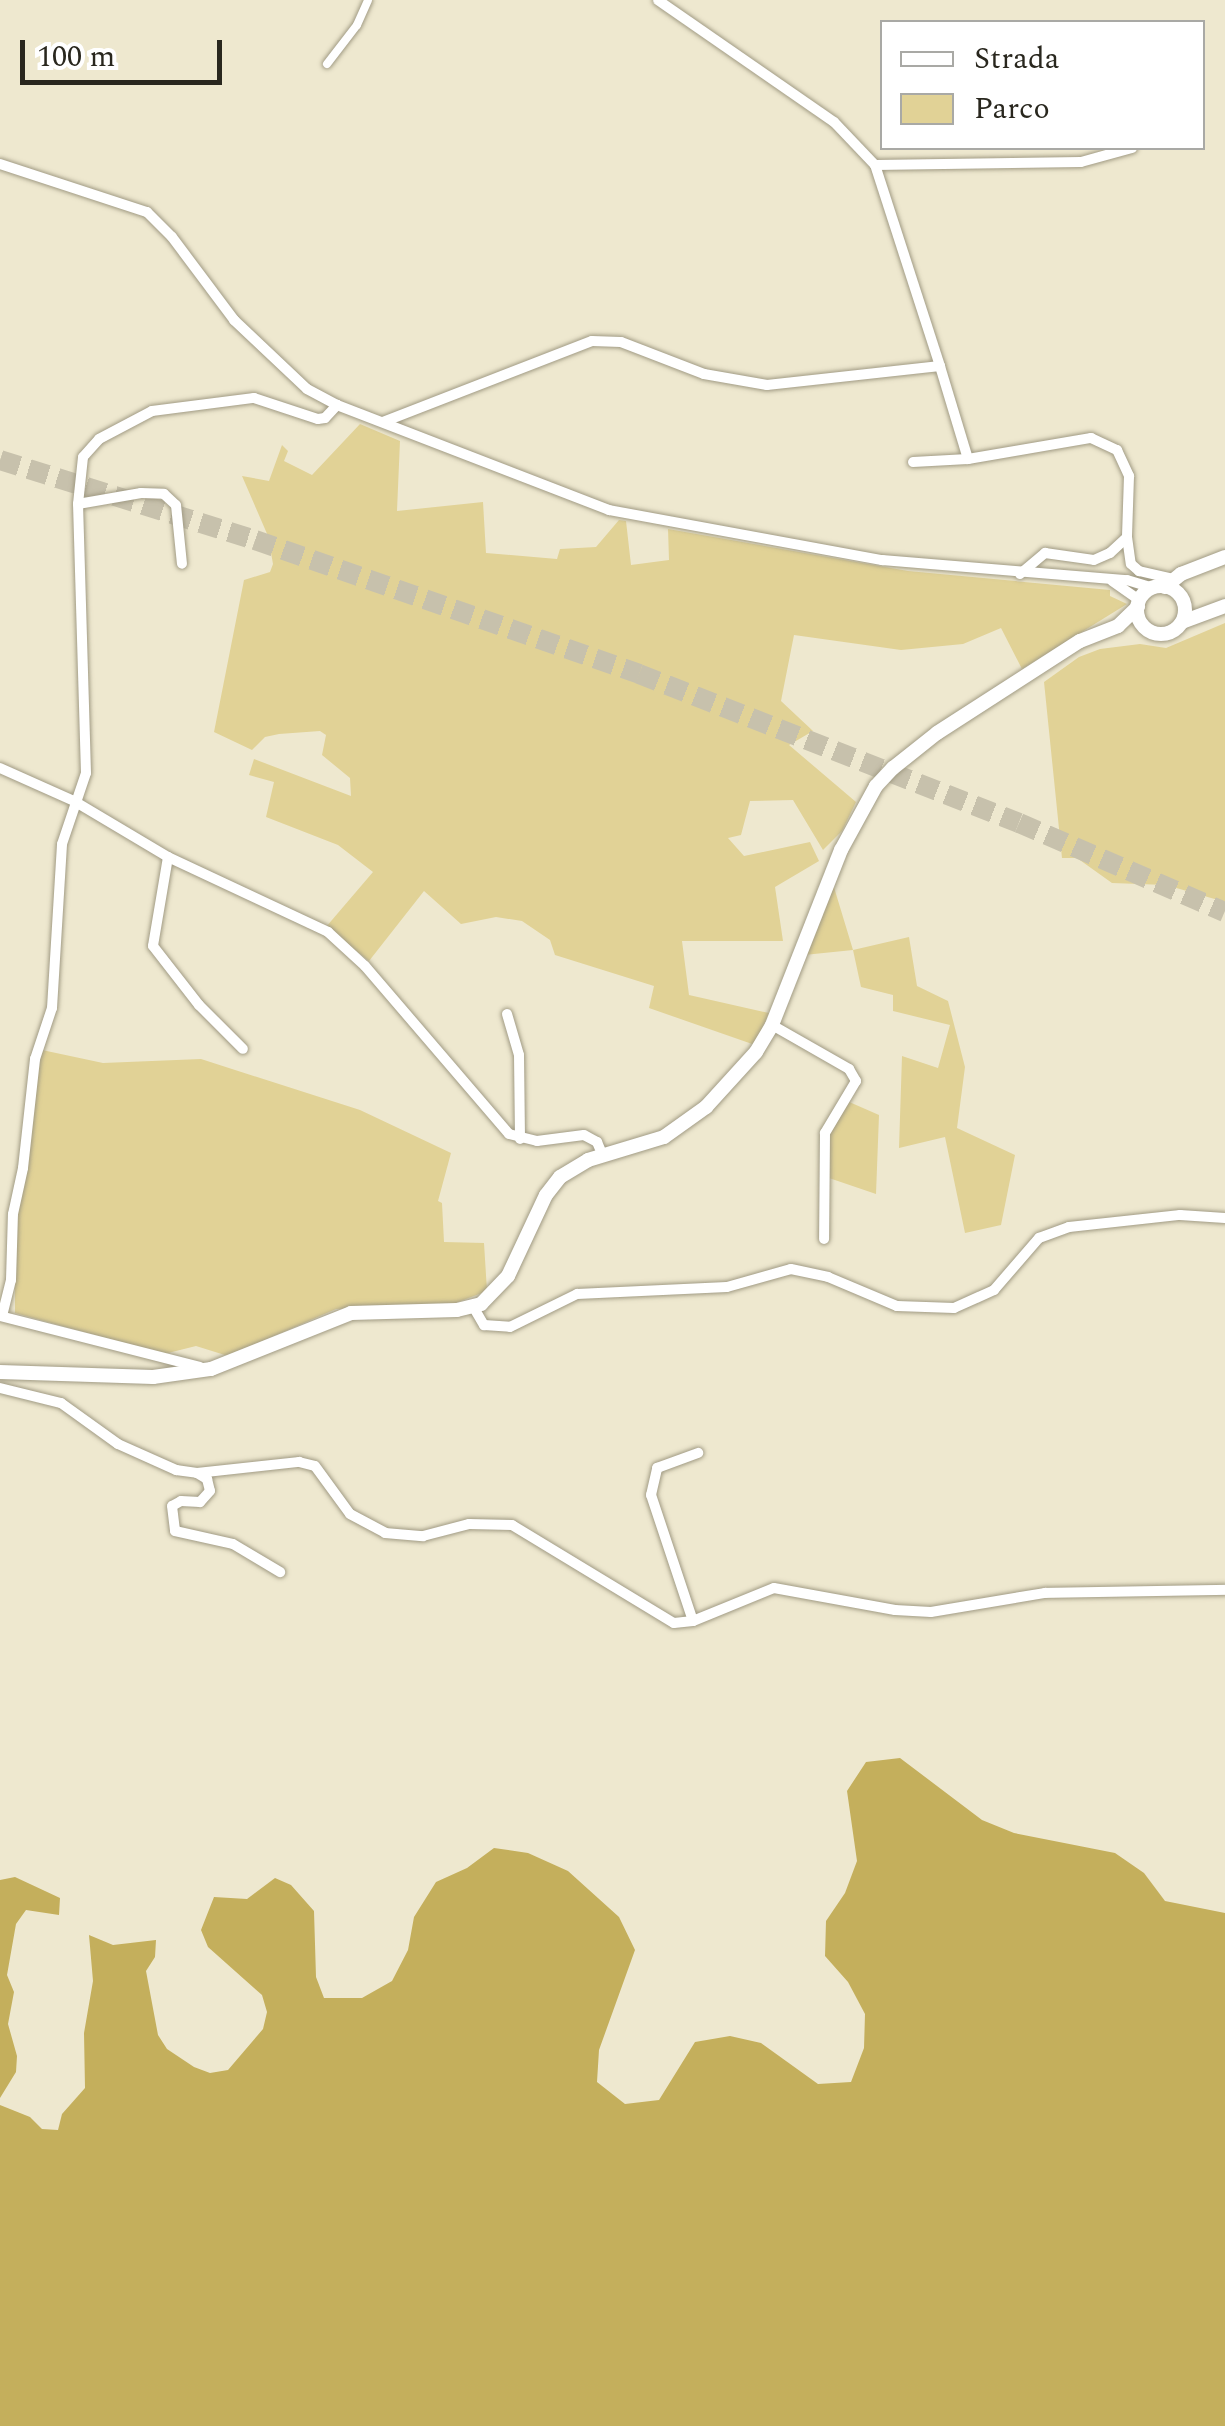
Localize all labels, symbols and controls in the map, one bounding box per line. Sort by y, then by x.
scale bar [25,20,228,82]
legend [880,20,1205,150]
text: 100 m [37,34,115,80]
text: Strada [974,36,1059,82]
text: Parco [974,86,1050,132]

